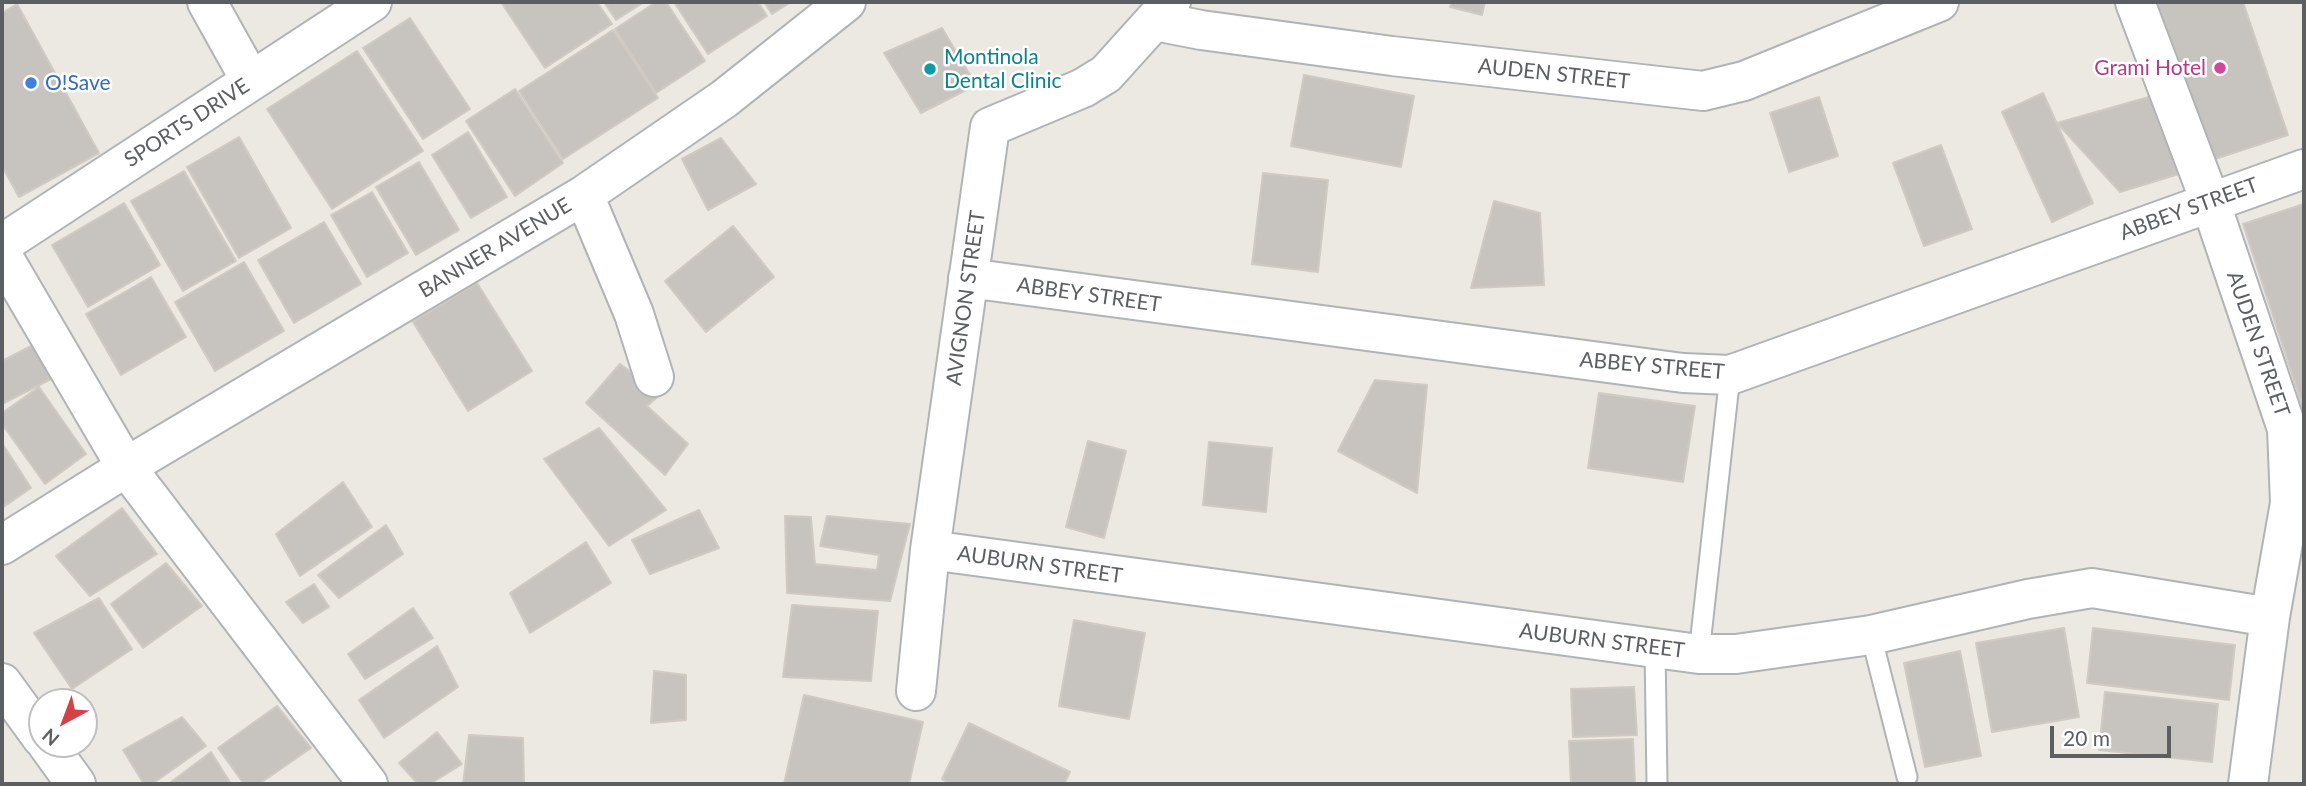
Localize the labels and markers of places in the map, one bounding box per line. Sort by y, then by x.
place label: Montinola Dental Clinic [944,44,1062,94]
place label: Grami Hotel [2094,55,2206,81]
marker: Grami Hotel [2212,60,2228,76]
marker: Montinola Dental Clinic [922,61,938,77]
place label: O!Save [45,70,111,96]
marker: O!Save [23,75,39,91]

